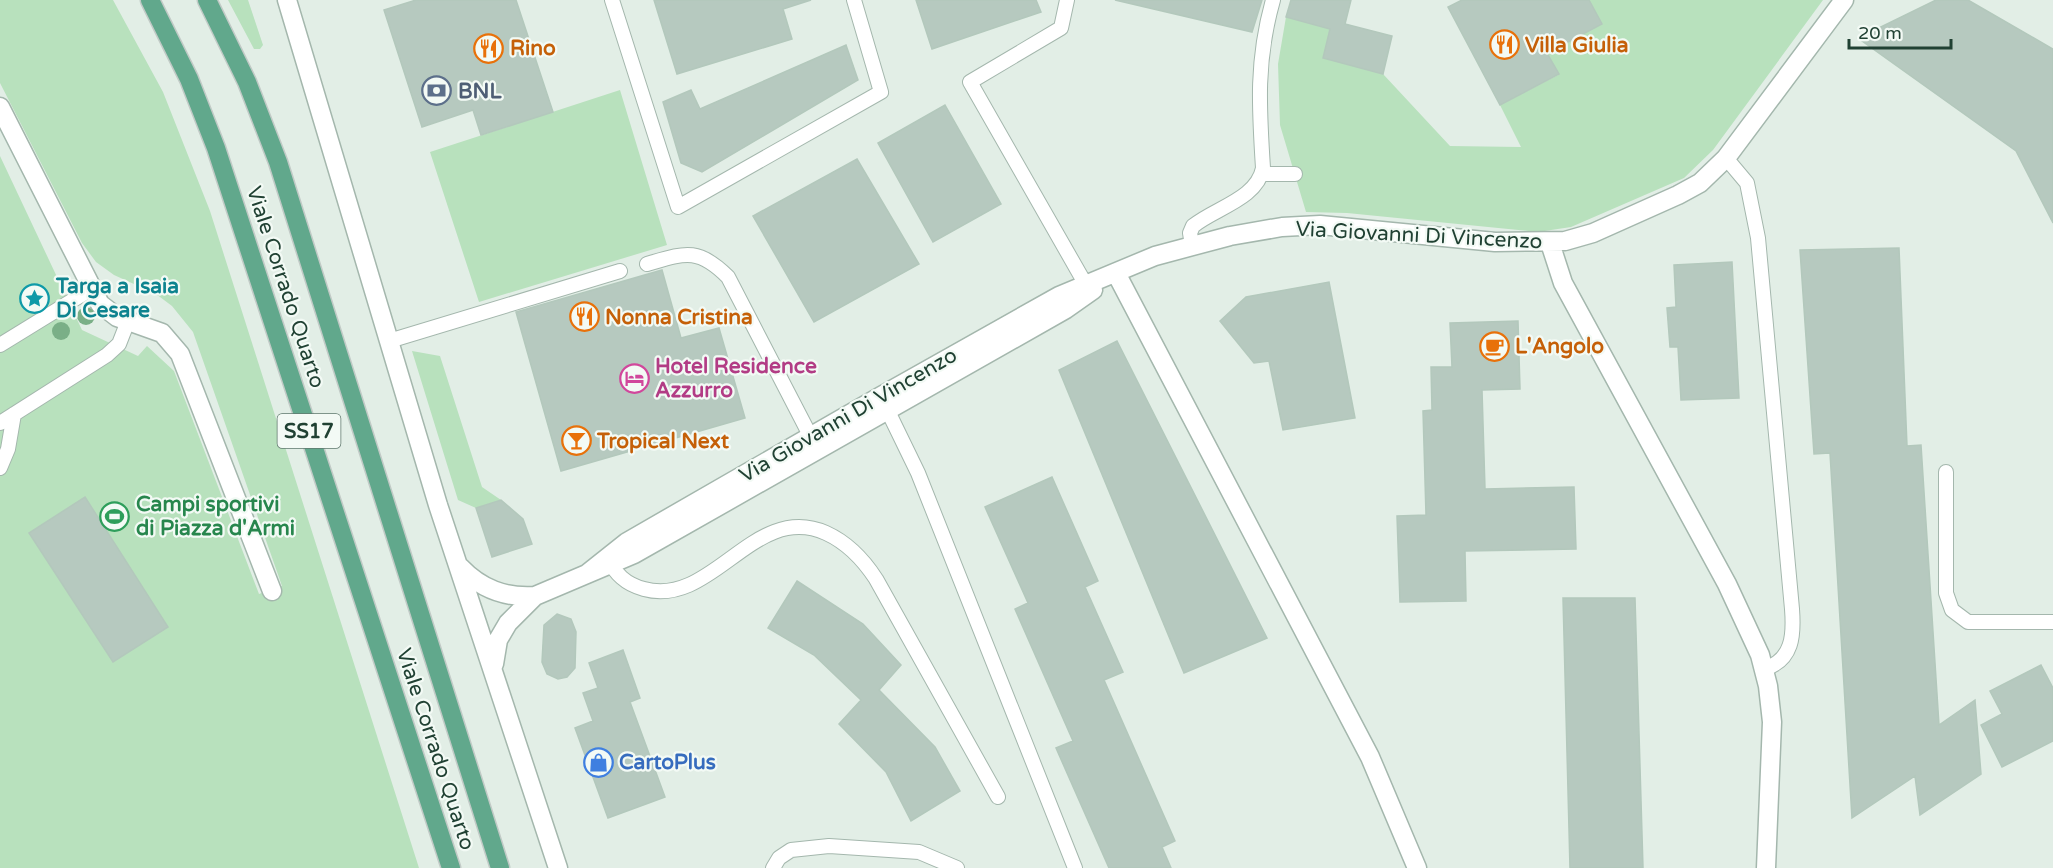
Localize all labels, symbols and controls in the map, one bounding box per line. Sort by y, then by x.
scale bar [1849,12,1951,50]
text: 20 m [1858,22,1902,44]
restaurant icon: Villa Giulia [1488,29,1520,61]
restaurant icon: Rino [473,32,505,64]
place label: Villa Giulia [1525,33,1629,58]
place label: Rino [510,36,556,61]
bank icon: BNL [421,75,453,107]
place label: BNL [458,79,502,104]
street label: Viale Corrado Quarto [241,183,330,391]
street label: Via Giovanni Di Vincenzo [1295,217,1543,254]
place label: Targa a Isaia Di Cesare [55,274,179,323]
place icon: Targa a Isaia Di Cesare [19,282,51,314]
restaurant icon: Nonna Cristina [568,301,600,333]
place label: Nonna Cristina [605,305,753,330]
cafe icon: L'Angolo [1478,330,1510,362]
place label: L'Angolo [1515,334,1604,359]
street label: Via Giovanni Di Vincenzo [735,343,962,488]
place label: Hotel Residence Azzurro [655,354,817,403]
hotel icon: Hotel Residence Azzurro [618,362,650,394]
road number: SS17 [278,414,340,448]
bar icon: Tropical Next [560,425,592,457]
place label: Tropical Next [596,429,729,454]
place label: Campi sportivi di Piazza d'Armi [136,492,295,541]
sports icon: Campi sportivi di Piazza d'Armi [99,500,131,532]
street label: Viale Corrado Quarto [391,645,480,853]
shop icon: CartoPlus [582,746,614,778]
place label: CartoPlus [619,750,716,775]

